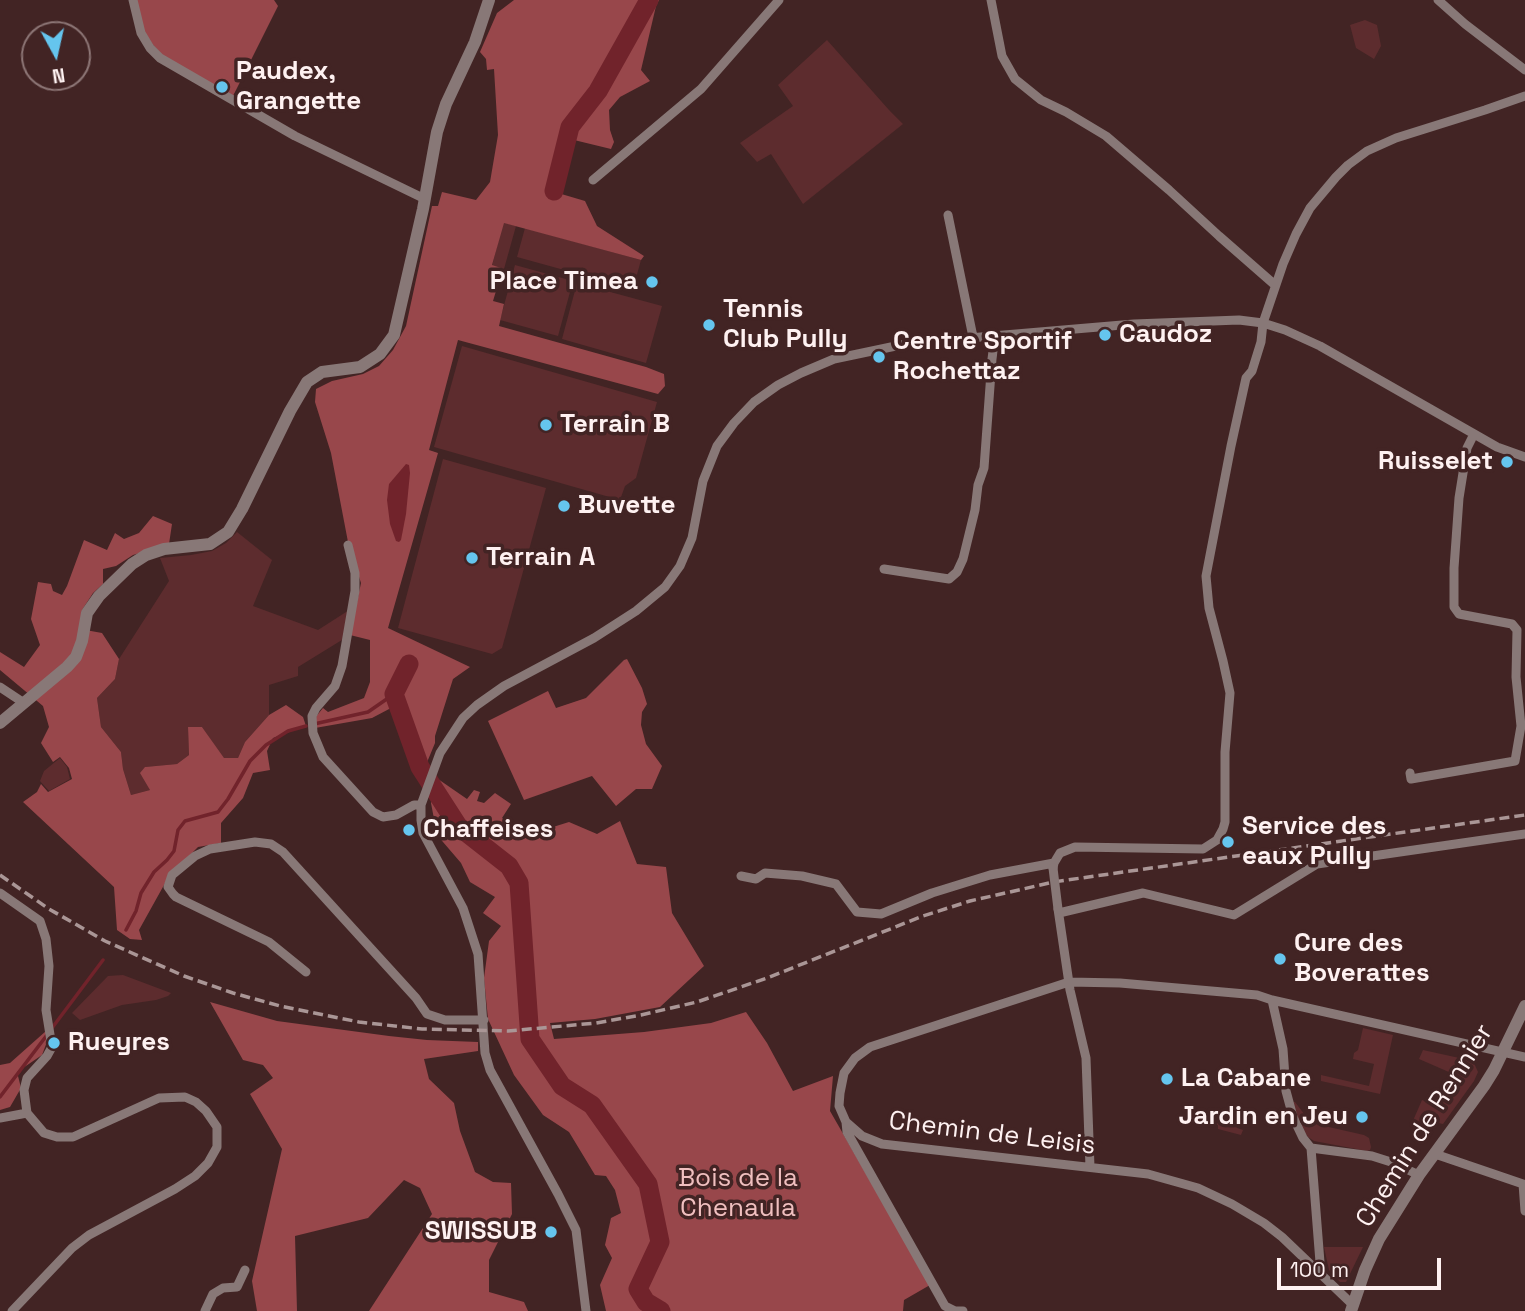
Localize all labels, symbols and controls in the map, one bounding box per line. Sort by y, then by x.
north arrow [21,21,91,91]
place label: Paudex, Grangette [236,56,361,118]
text: N [51,62,67,89]
marker: Paudex, Grangette [214,79,230,95]
place label: Place Timea [490,266,638,298]
marker: Place Timea [644,274,660,290]
place label: Tennis Club Pully [723,294,847,356]
marker: Tennis Club Pully [701,317,717,333]
place label: Caudoz [1119,319,1212,351]
place label: Centre Sportif Rochettaz [893,326,1072,388]
marker: Caudoz [1097,327,1113,343]
marker: Centre Sportif Rochettaz [871,349,887,365]
place label: Terrain B [560,409,670,441]
marker: Terrain B [538,417,554,433]
place label: Ruisselet [1378,446,1493,478]
marker: Ruisselet [1499,454,1515,470]
place label: Buvette [578,490,675,522]
marker: Buvette [556,498,572,514]
place label: Terrain A [486,542,595,574]
marker: Terrain A [464,550,480,566]
place label: Service des eaux Pully [1242,811,1386,872]
place label: Chaffeises [423,814,553,846]
marker: Chaffeises [401,822,417,838]
marker: Service des eaux Pully [1220,834,1236,850]
place label: Cure des Boverattes [1294,928,1430,990]
marker: Cure des Boverattes [1272,951,1288,967]
street label: Chemin de Rennier [1350,1019,1500,1233]
place label: Rueyres [68,1027,170,1059]
marker: Rueyres [46,1035,62,1051]
place label: La Cabane [1181,1063,1311,1095]
marker: La Cabane [1159,1071,1175,1087]
place label: Jardin en Jeu [1179,1101,1348,1133]
street label: Chemin de Leisis [887,1106,1097,1162]
marker: Jardin en Jeu [1354,1109,1370,1125]
park label: Bois de la Chenaula [678,1163,798,1224]
place label: SWISSUB [425,1216,537,1248]
marker: SWISSUB [543,1224,559,1240]
scale bar [1280,1244,1444,1288]
text: 100 m [1290,1256,1349,1283]

